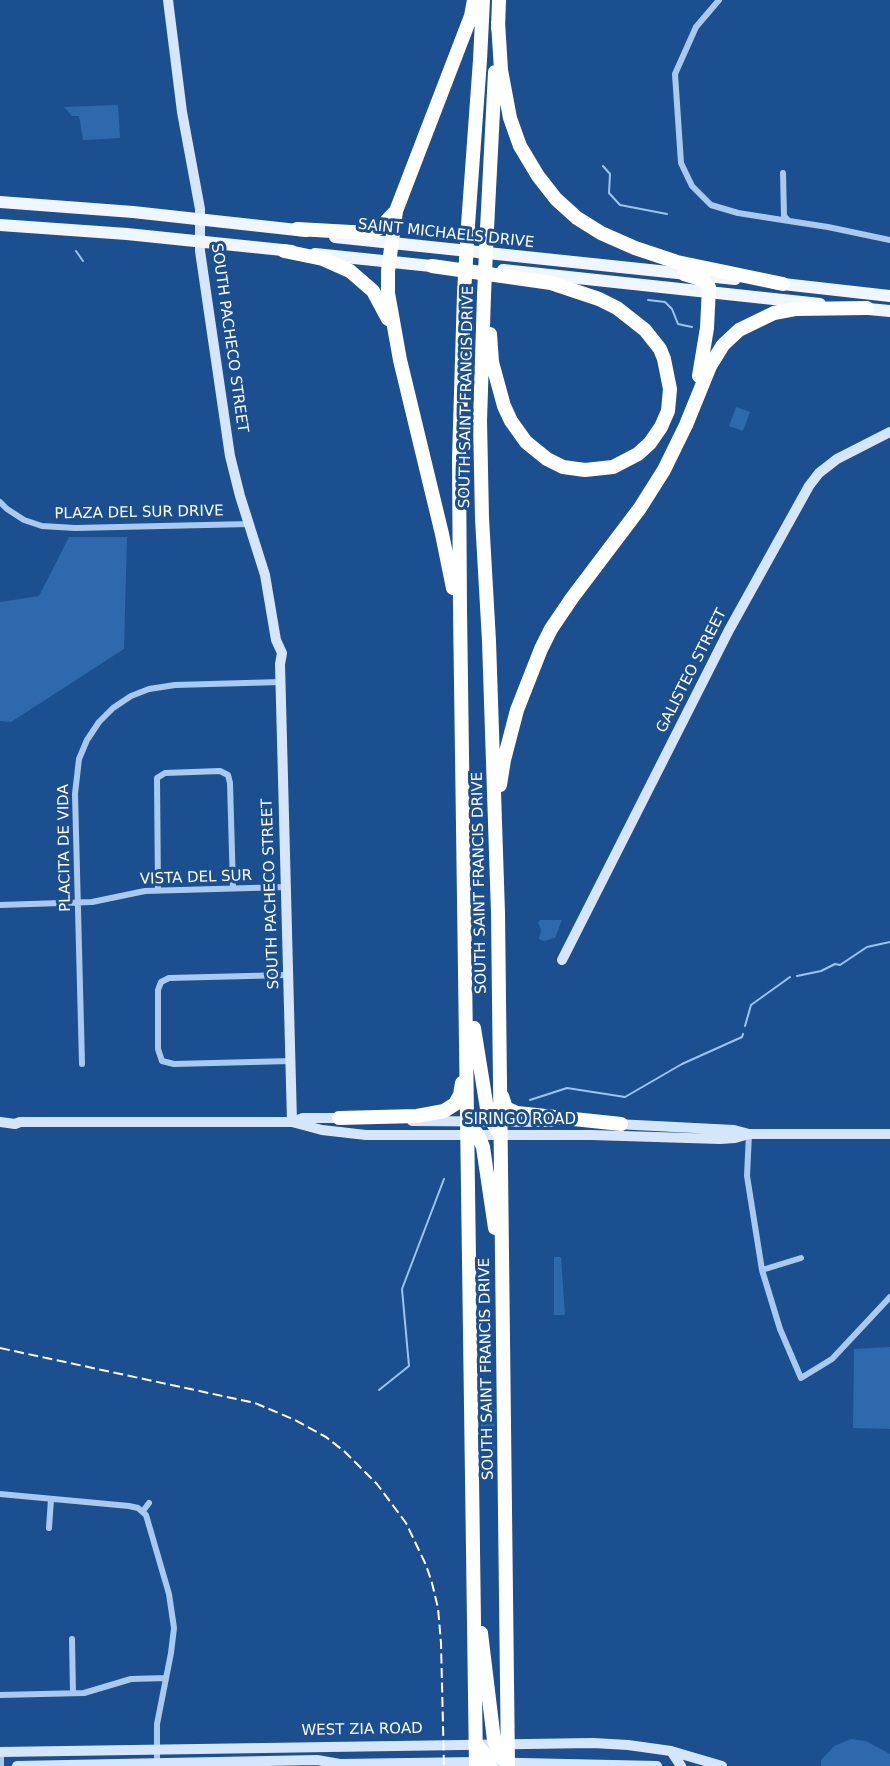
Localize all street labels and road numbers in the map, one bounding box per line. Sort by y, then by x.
street label: SAINT MICHAELS DRIVE [357,216,535,252]
street label: SOUTH PACHECO STREET [207,242,251,434]
street label: SOUTH SAINT FRANCIS DRIVE [456,286,478,508]
street label: PLAZA DEL SUR DRIVE [54,503,224,523]
street label: GALISTEO STREET [653,606,731,736]
street label: SOUTH SAINT FRANCIS DRIVE [469,772,491,994]
street label: PLACITA DE VIDA [55,784,75,912]
street label: SOUTH PACHECO STREET [259,798,283,990]
street label: VISTA DEL SUR [140,867,252,889]
street label: SIRINGO ROAD [464,1111,576,1129]
street label: SOUTH SAINT FRANCIS DRIVE [476,1258,498,1480]
street label: WEST ZIA ROAD [301,1720,423,1740]

